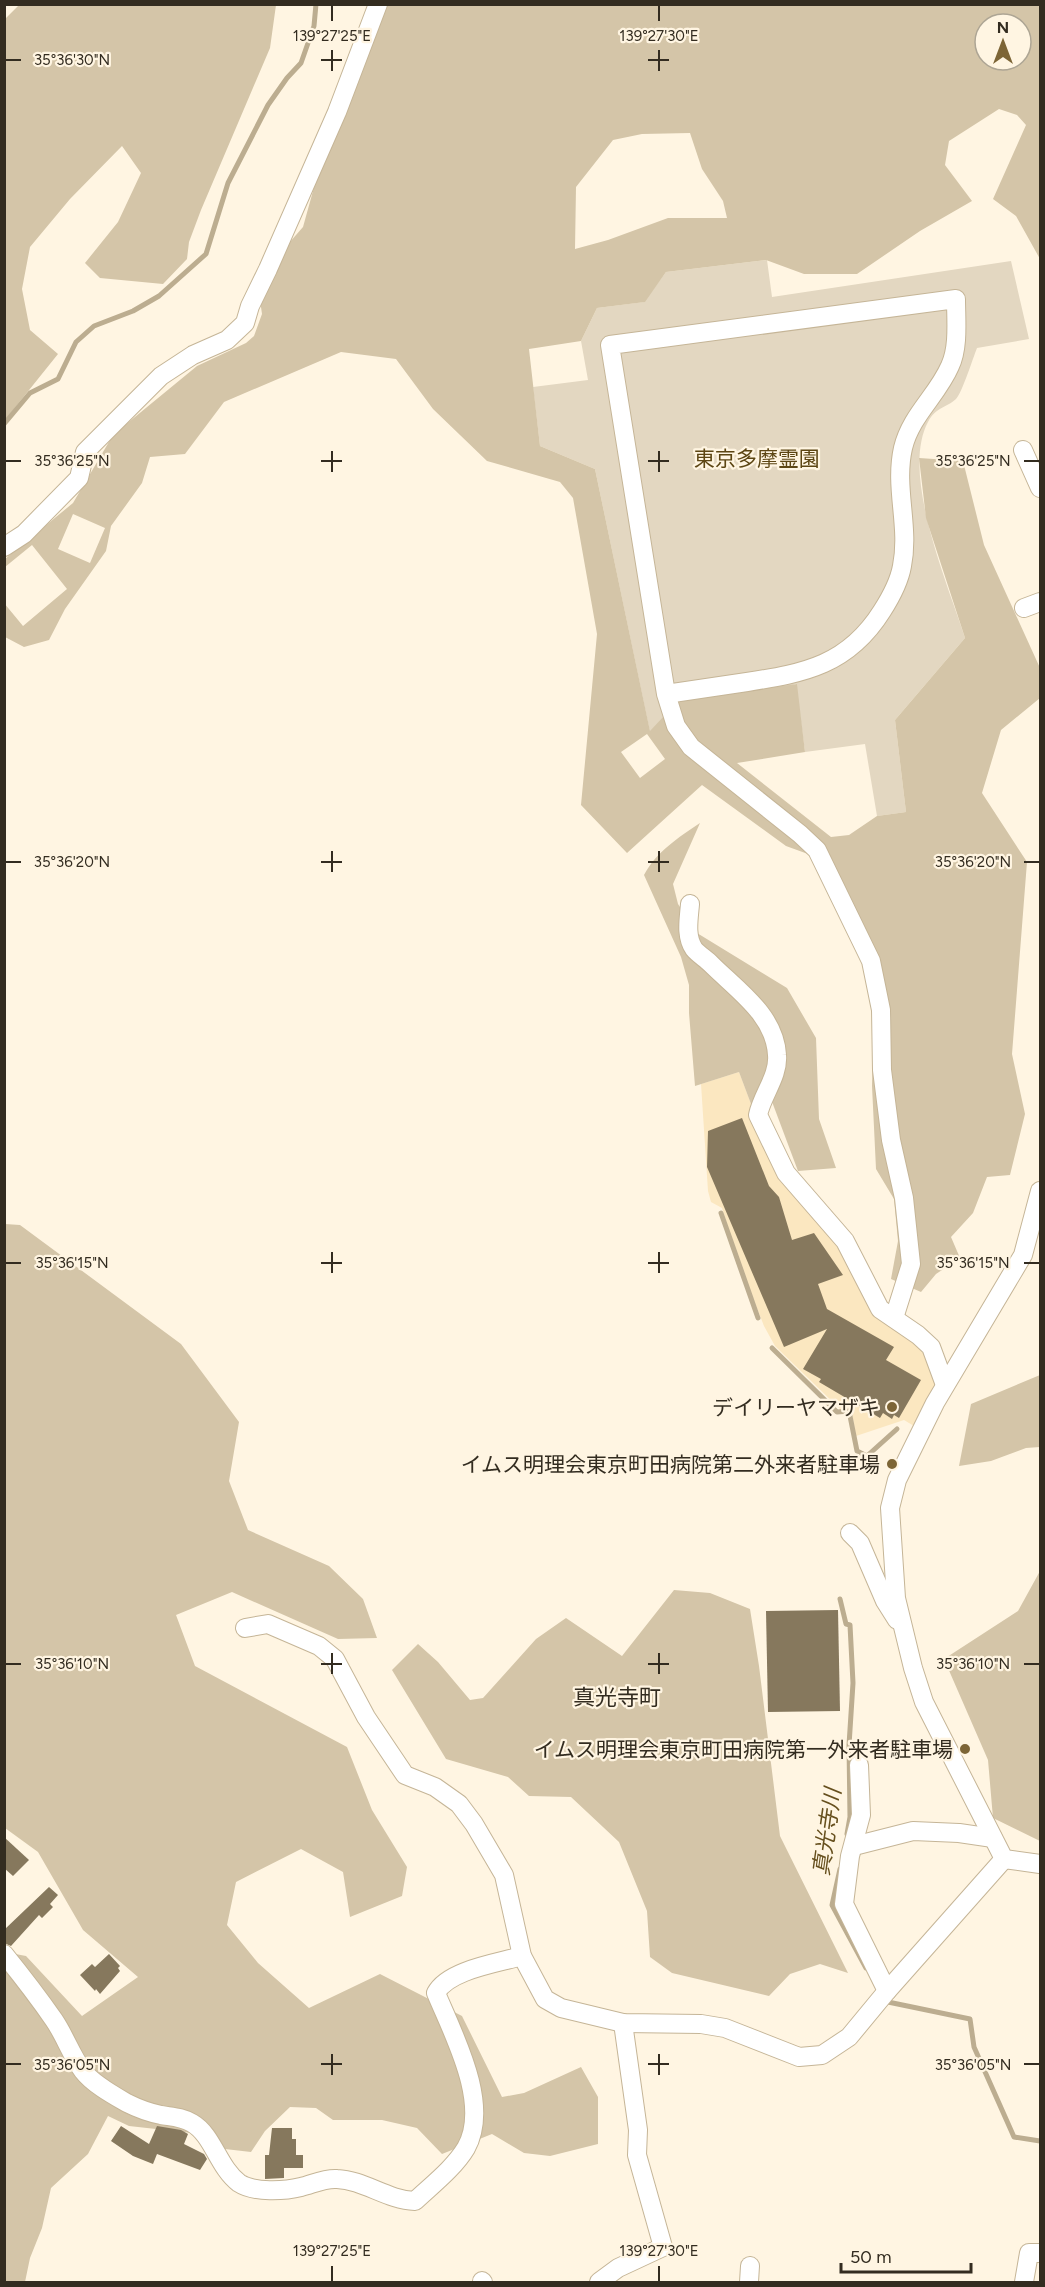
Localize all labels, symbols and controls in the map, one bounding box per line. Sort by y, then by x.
north arrow [973,12,1033,72]
text: N [997,18,1009,37]
text: 139°27'25"E [293,27,371,45]
text: 139°27'30"E [619,27,699,45]
text: 35°36'30"N [34,51,110,69]
park label: 東京多摩霊園 [694,446,820,471]
text: 35°36'25"N [34,452,110,470]
text: 35°36'25"N [935,452,1011,470]
text: 35°36'20"N [34,853,110,871]
text: 35°36'20"N [935,853,1011,871]
text: 35°36'15"N [35,1254,109,1272]
text: 35°36'15"N [936,1254,1010,1272]
place label: デイリーヤマザキ [712,1395,880,1420]
marker: デイリーヤマザキ [885,1400,899,1414]
place label: イムス明理会東京町田病院第二外来者駐車場 [460,1452,880,1477]
marker: イムス明理会東京町田病院第二外来者駐車場 [885,1457,899,1471]
text: 35°36'10"N [35,1655,109,1673]
text: 35°36'10"N [936,1655,1010,1673]
district label: 真光寺町 [573,1684,661,1711]
place label: イムス明理会東京町田病院第一外来者駐車場 [533,1737,953,1762]
marker: イムス明理会東京町田病院第一外来者駐車場 [958,1742,972,1756]
water label: 真光寺川 [808,1785,847,1877]
text: 35°36'05"N [34,2056,110,2074]
text: 35°36'05"N [935,2056,1011,2074]
scale bar [841,2236,972,2274]
text: 139°27'25"E [293,2242,371,2260]
text: 139°27'30"E [619,2242,699,2260]
text: 50 m [850,2246,892,2268]

